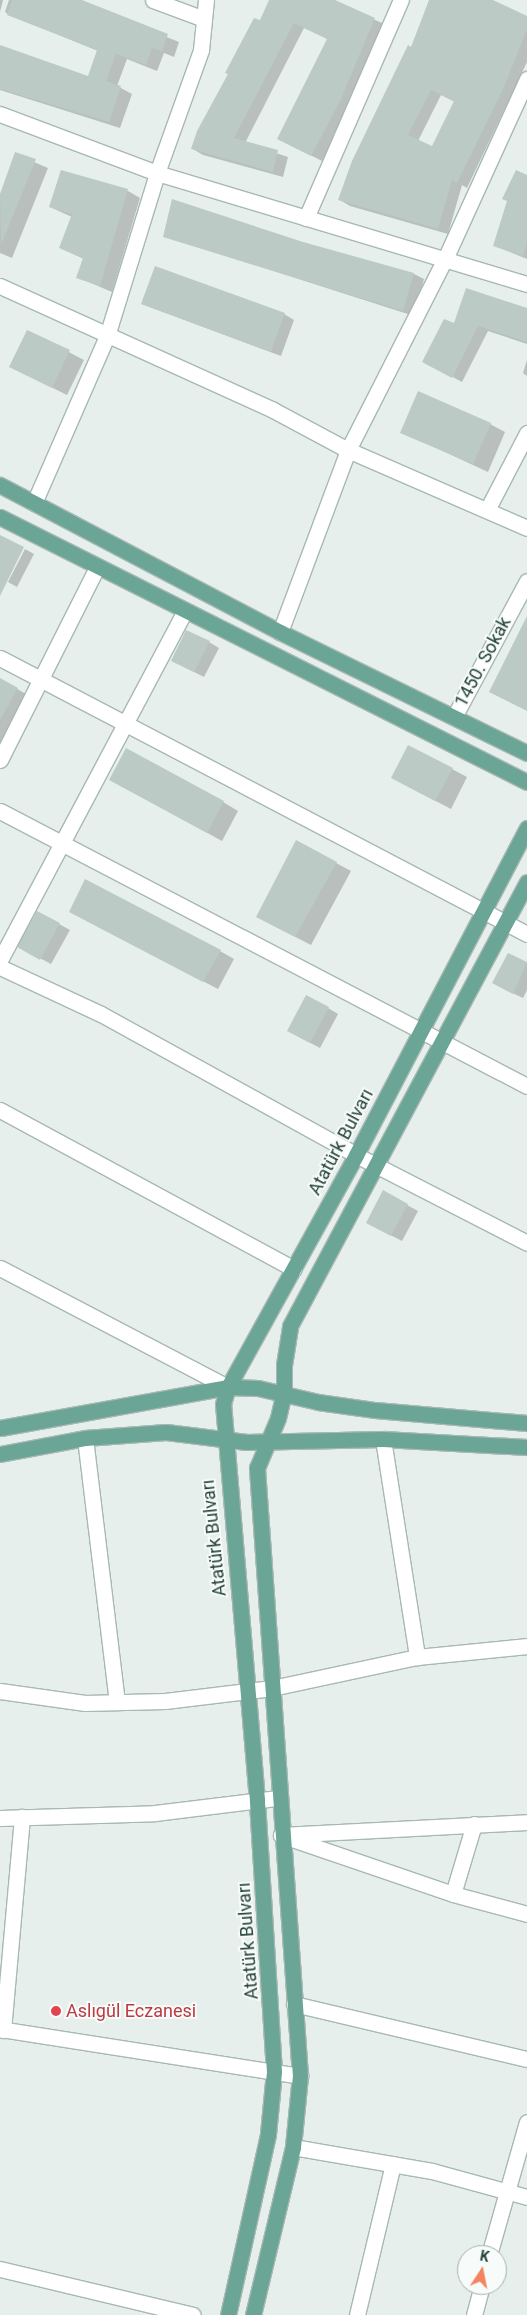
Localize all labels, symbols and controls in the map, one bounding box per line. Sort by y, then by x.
street label: 1450. Sokak [450,613,516,711]
street label: Atatürk Bulvarı [304,1085,378,1199]
street label: Atatürk Bulvarı [197,1479,231,1597]
street label: Atatürk Bulvarı [233,1882,263,2000]
place label: Aslıgül Eczanesi [66,2000,196,2022]
marker: Aslıgül Eczanesi [50,2005,62,2017]
north arrow [457,2245,507,2295]
text: K [479,2248,491,2265]

